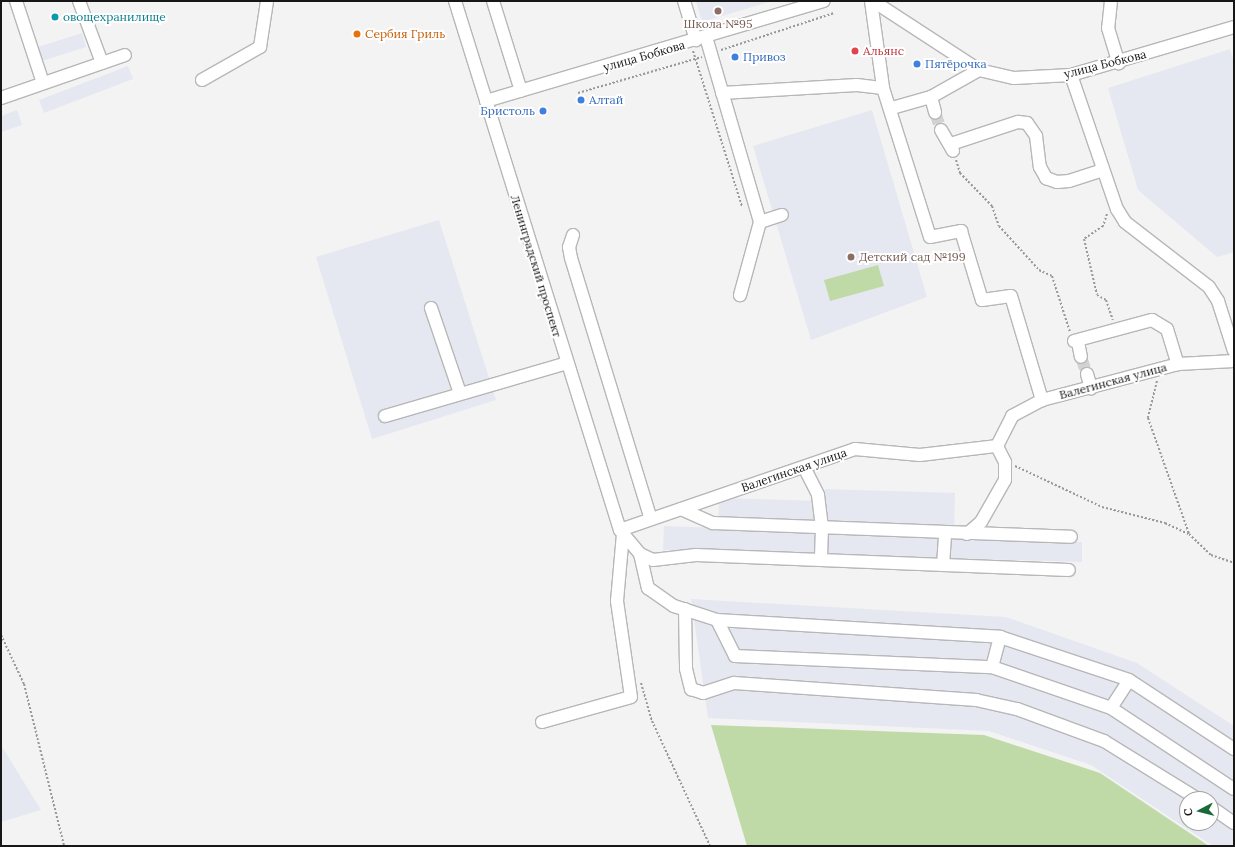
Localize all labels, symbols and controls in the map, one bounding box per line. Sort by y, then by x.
marker: Школа №95 [713,6,723,16]
place label: овощехранилище [63,10,166,24]
marker: овощехранилище [50,12,60,22]
place label: Школа №95 [683,17,753,31]
place label: Сербия Гриль [365,27,445,41]
marker: Сербия Гриль [352,29,362,39]
street label: улица Бобкова [601,37,687,75]
place label: Альянс [863,44,904,58]
marker: Альянс [850,46,860,56]
street label: улица Бобкова [1062,47,1148,81]
place label: Привоз [743,50,786,64]
marker: Привоз [730,52,740,62]
place label: Пятёрочка [925,57,987,71]
marker: Пятёрочка [912,59,922,69]
place label: Алтай [589,93,623,107]
marker: Алтай [576,95,586,105]
place label: Бристоль [480,104,535,118]
marker: Бристоль [538,106,548,116]
street label: Ленинградский проспект [507,193,565,339]
place label: Детский сад №199 [859,250,966,264]
marker: Детский сад №199 [846,252,856,262]
street label: Валегинская улица [1058,360,1168,402]
street label: Валегинская улица [739,445,849,495]
north arrow [1179,791,1219,831]
text: С [1181,808,1195,817]

